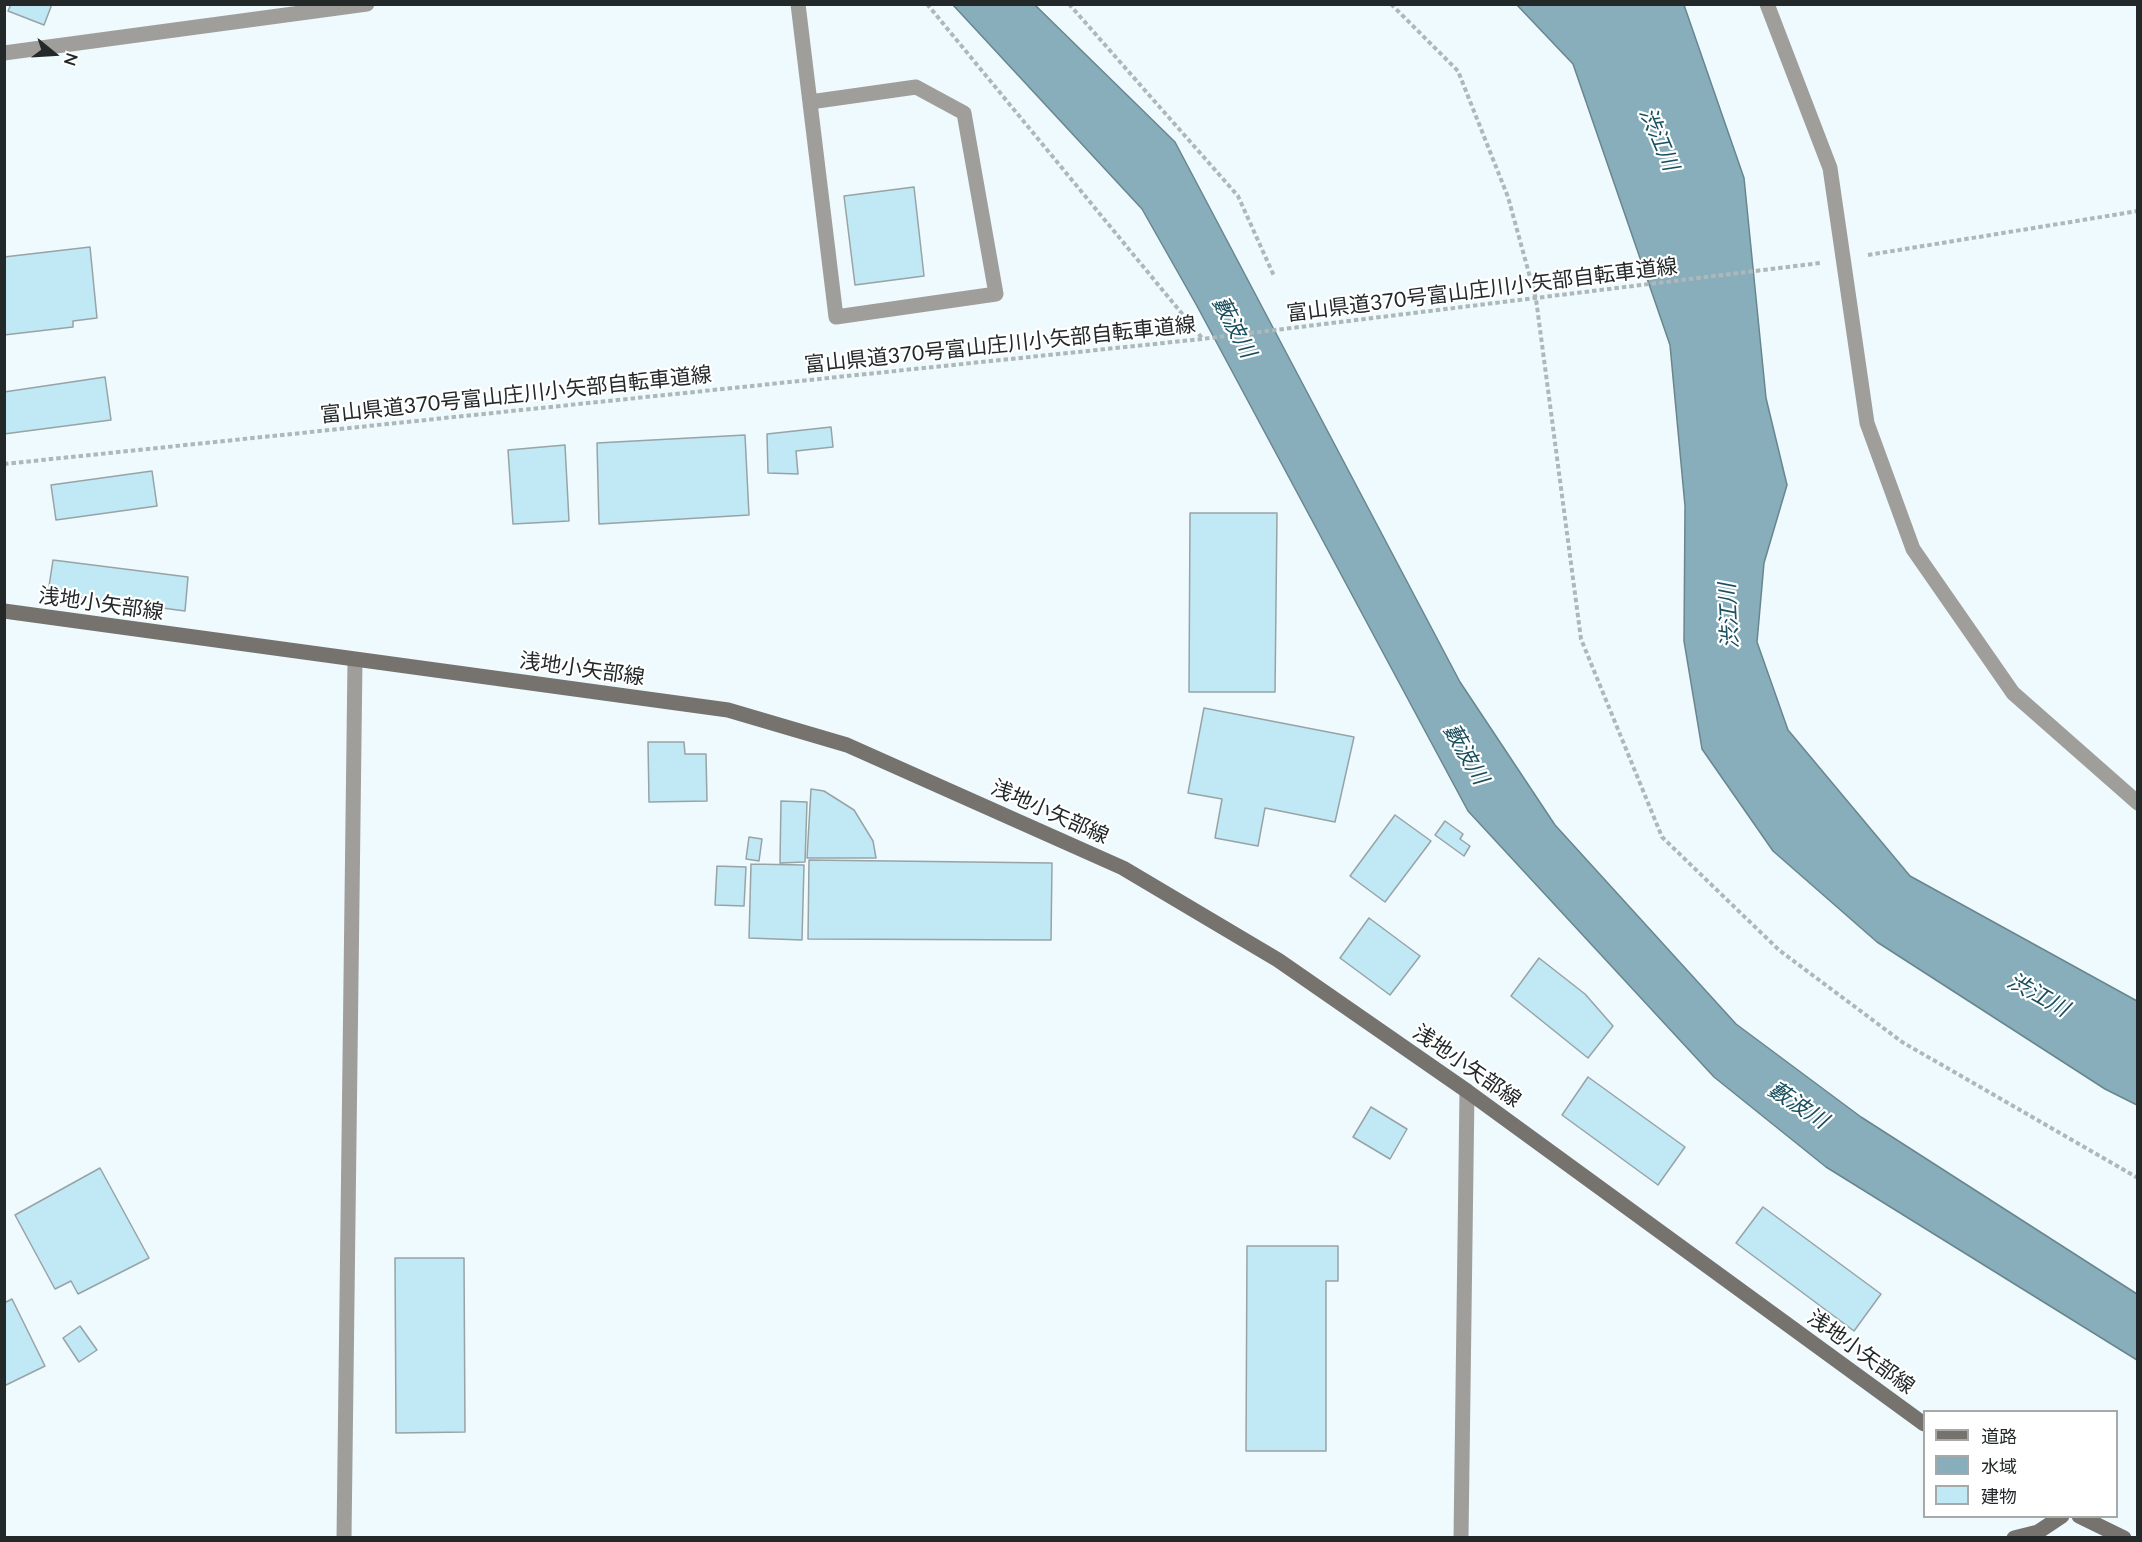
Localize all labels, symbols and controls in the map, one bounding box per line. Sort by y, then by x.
north arrow [24,24,84,84]
text: N [61,51,83,69]
water label: 渋江川 [1634,103,1684,175]
street label: 富山県道370号富山庄川小矢部自転車道線 [1285,254,1679,326]
water label: 藪波川 [1207,292,1261,362]
street label: 富山県道370号富山庄川小矢部自転車道線 [803,312,1197,378]
street label: 富山県道370号富山庄川小矢部自転車道線 [319,362,713,428]
water label: 渋江川 [1714,582,1744,650]
street label: 浅地小矢部線 [37,583,165,625]
street label: 浅地小矢部線 [518,648,646,690]
water label: 藪波川 [1438,719,1494,789]
street label: 浅地小矢部線 [987,775,1113,849]
water label: 渋江川 [2003,967,2073,1023]
street label: 浅地小矢部線 [1408,1020,1526,1112]
water label: 藪波川 [1763,1076,1833,1134]
street label: 浅地小矢部線 [1803,1305,1919,1399]
legend [1923,1410,2118,1518]
text: 道路 [1981,1425,2017,1447]
text: 水域 [1981,1455,2017,1477]
text: 建物 [1981,1485,2017,1507]

